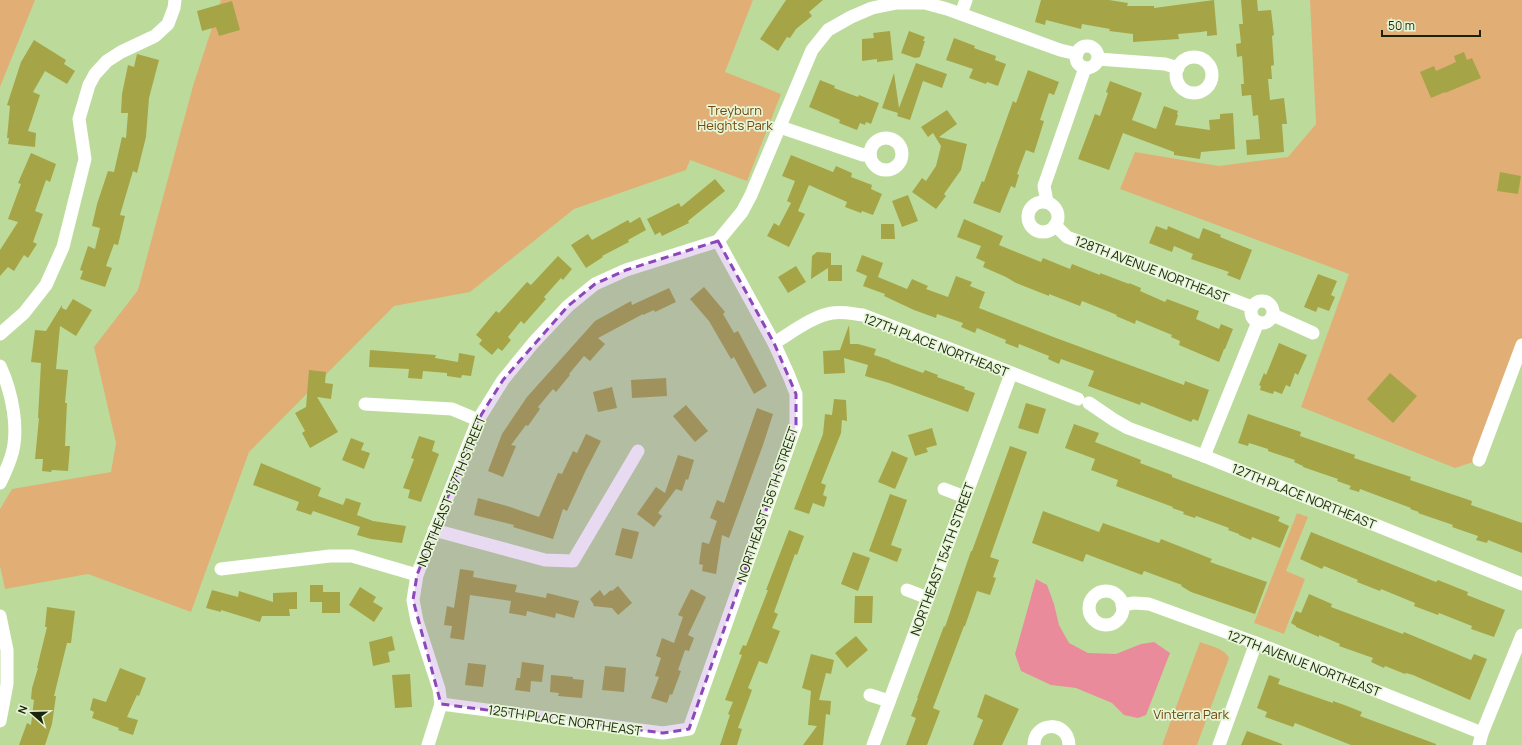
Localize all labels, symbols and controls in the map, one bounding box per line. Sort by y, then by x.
scale bar [1382,12,1480,38]
text: 50 m [1388,17,1415,34]
park label: Treyburn Heights Park [697,101,773,134]
street label: 128TH AVENUE NORTHEAST [1072,231,1232,307]
street label: 127TH PLACE NORTHEAST [861,309,1011,381]
street label: NORTHEAST 157TH STREET [412,413,490,569]
street label: NORTHEAST 156TH STREET [732,424,802,584]
street label: 127TH PLACE NORTHEAST [1229,459,1379,533]
street label: NORTHEAST 154TH STREET [906,480,978,638]
street label: 127TH AVENUE NORTHEAST [1225,625,1384,701]
north arrow [12,693,52,733]
street label: 125TH PLACE NORTHEAST [487,700,643,740]
text: N [14,703,31,716]
park label: Vinterra Park [1153,705,1229,723]

